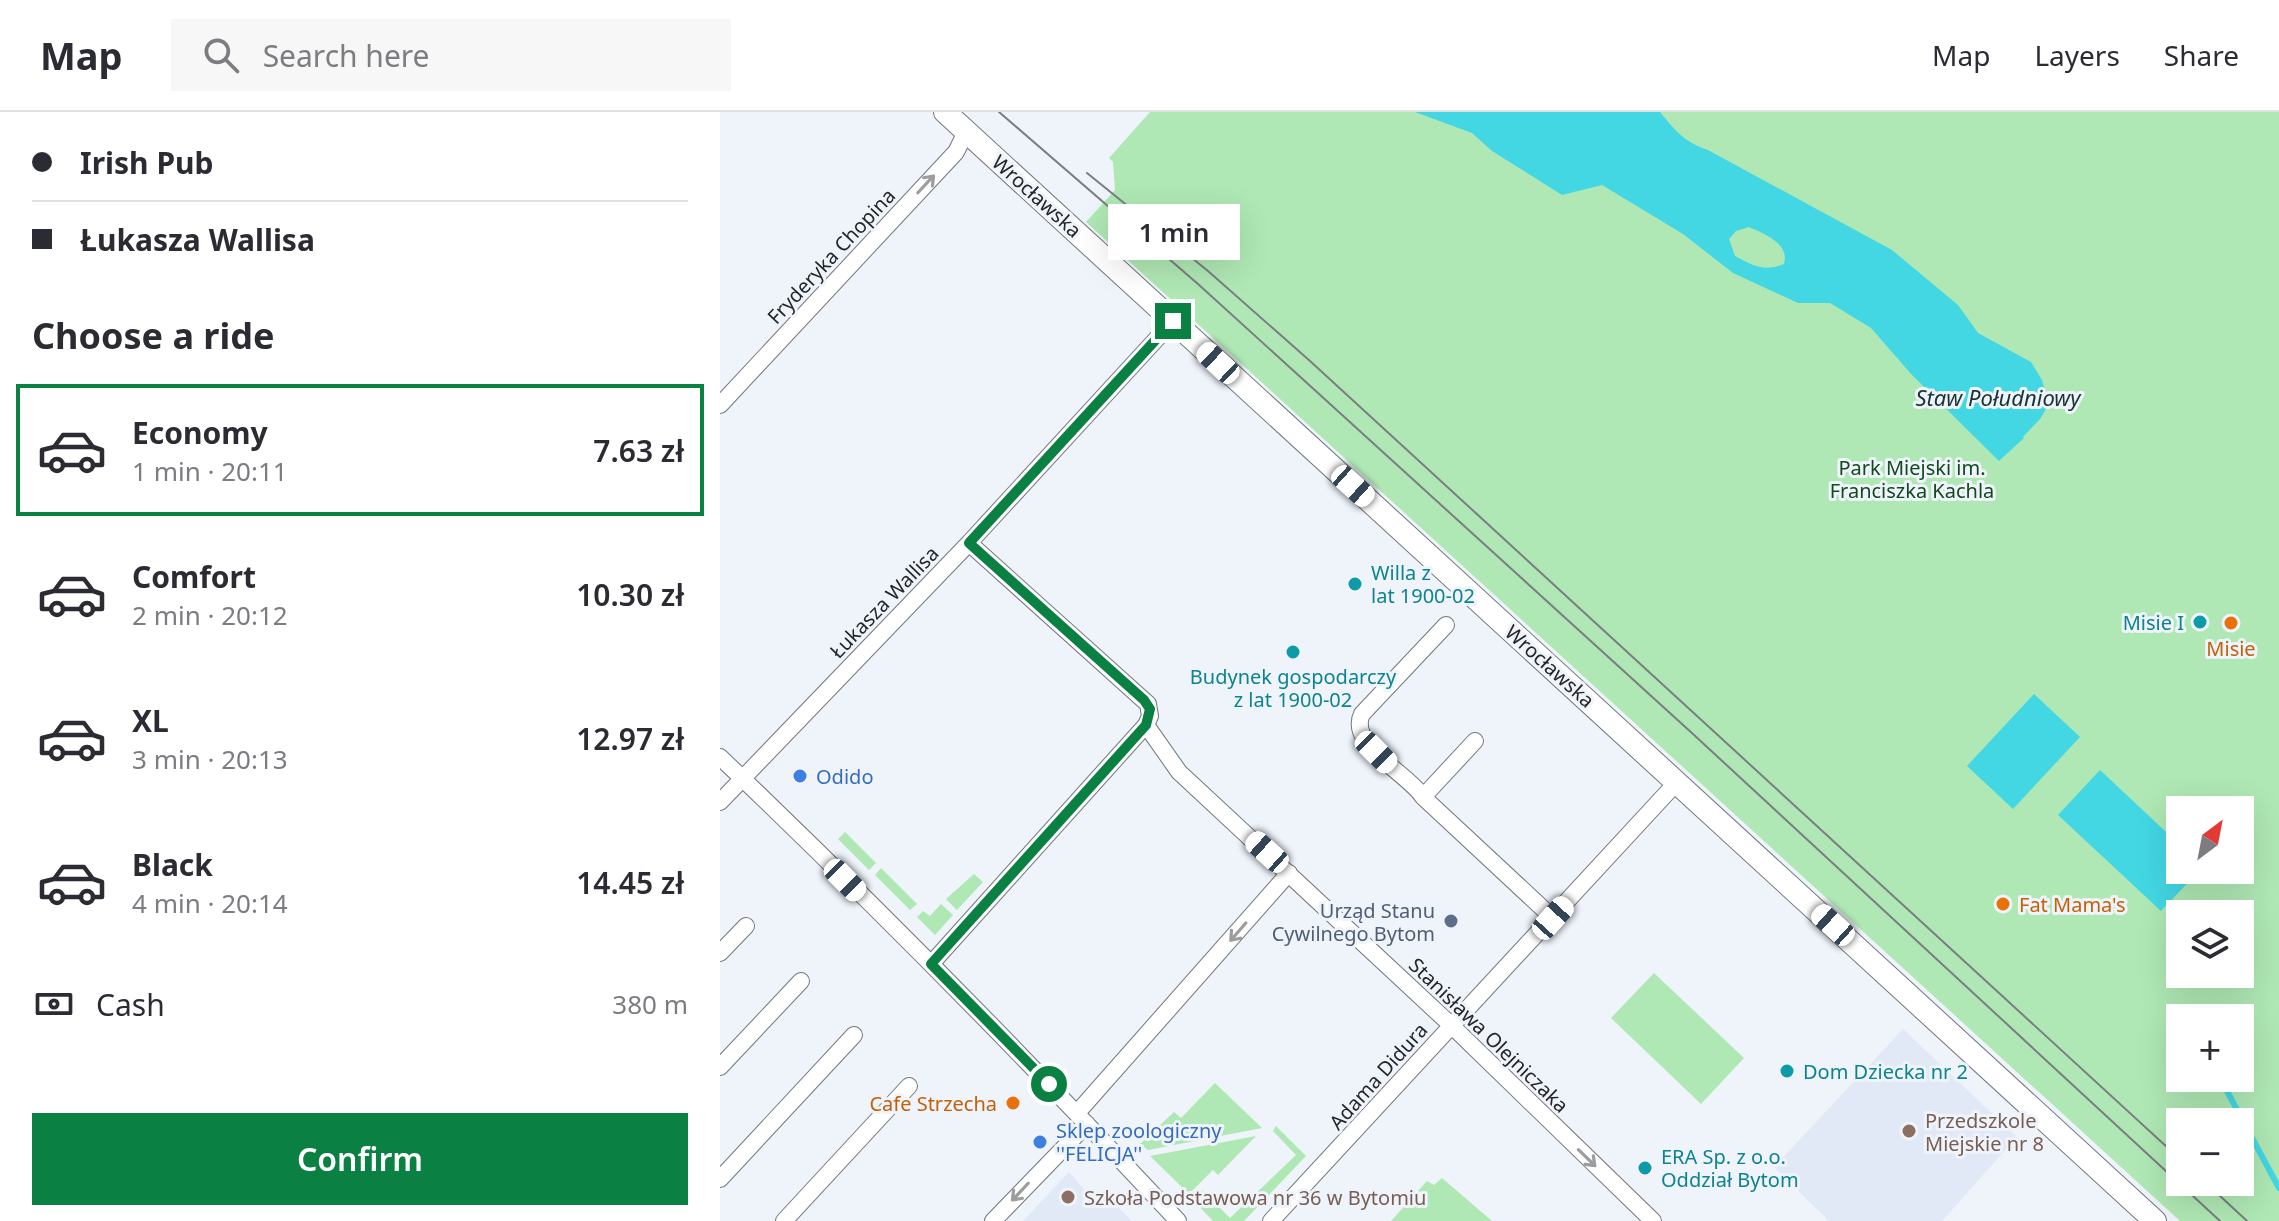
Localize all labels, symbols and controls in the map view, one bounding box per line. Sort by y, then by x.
search box [171,19,731,91]
text: Map [40,29,123,81]
icon: search [199,33,243,77]
text: Search here [263,35,430,76]
text: Map [1932,36,1990,74]
text: Layers [2034,36,2120,74]
text: Share [2164,36,2239,74]
text: Irish Pub [80,142,214,183]
street label: Wrocławska [987,149,1087,243]
one-way arrow [916,174,935,194]
street label: Fryderyka Chopina [761,182,901,330]
callout: 1 min [1107,205,1239,261]
text: 1 min [1139,214,1209,250]
text: Łukasza Wallisa [80,219,315,260]
route end [1155,303,1191,339]
text: Choose a ride [32,311,274,360]
car [1192,338,1244,388]
water label: Staw Południowy [1915,382,2082,412]
text: Economy [132,412,268,453]
icon: car [36,414,108,486]
text: 7.63 zł [593,430,684,471]
text: 1 min · 20:11 [132,453,288,489]
park label: Park Miejski im. Franciszka Kachla [1830,454,1994,504]
car [1327,461,1379,511]
street label: Łukasza Wallisa [824,540,944,664]
text: Comfort [132,556,256,597]
icon: car [36,558,108,630]
place label: Willa z lat 1900-02 [1371,559,1475,609]
text: 10.30 zł [576,574,684,615]
marker: Willa z lat 1900-02 [1346,575,1364,593]
text: 2 min · 20:12 [132,597,288,633]
place label: Misie I [2123,609,2184,636]
marker: Misie I [2191,613,2209,631]
marker: Misie [2222,614,2240,632]
street label: Wrocławska [1500,619,1600,713]
place label: Misie [2206,635,2256,662]
marker: Budynek gospodarczy z lat 1900-02 [1284,643,1302,661]
place label: Budynek gospodarczy z lat 1900-02 [1190,663,1397,713]
text: XL [132,700,169,741]
icon: car [36,702,108,774]
text: 12.97 zł [576,718,684,759]
car [1351,727,1401,777]
text: 3 min · 20:13 [132,741,288,777]
place label: Odido [816,763,873,790]
marker: Odido [791,767,809,785]
north arrow [2166,796,2254,884]
map controls [2166,796,2254,1196]
car [1241,827,1293,877]
text: Black [132,844,213,885]
icon: car [36,846,108,918]
car [820,855,870,905]
text: 14.45 zł [576,862,684,903]
text: 4 min · 20:14 [132,885,288,921]
place label: Fat Mama's [2019,891,2126,918]
car [1528,892,1578,944]
marker: Fat Mama's [1994,895,2012,913]
place label: Urząd Stanu Cywilnego Bytom [1272,897,1435,947]
car [1807,900,1859,950]
button: layers [2166,900,2254,988]
marker: Urząd Stanu Cywilnego Bytom [1442,912,1460,930]
one-way arrow [1230,921,1248,941]
street label: Stanisława Olejniczaka [1403,952,1575,1118]
icon: cash [32,982,76,1026]
text: Cash [96,984,165,1025]
text: 380 m [612,986,688,1022]
button: + [2166,1004,2254,1092]
street label: Adama Didura [1323,1017,1433,1135]
place label: Dom Dziecka nr 2 [1803,1058,1968,1085]
marker: Dom Dziecka nr 2 [1778,1062,1796,1080]
route start [1031,1066,1067,1102]
place label: Cafe Strzecha [869,1090,997,1117]
marker: Cafe Strzecha [1004,1094,1022,1112]
place label: Przedszkole Miejskie nr 8 [1925,1107,2044,1157]
button: − [2166,1108,2254,1196]
button: Confirm [32,1113,688,1205]
place label: Sklep zoologiczny ''FELICJA'' [1056,1117,1222,1167]
marker: Przedszkole Miejskie nr 8 [1900,1122,1918,1140]
marker: Sklep zoologiczny ''FELICJA'' [1031,1133,1049,1151]
place label: ERA Sp. z o.o. Oddział Bytom [1661,1143,1799,1193]
one-way arrow [1577,1148,1596,1167]
marker: ERA Sp. z o.o. Oddział Bytom [1636,1159,1654,1177]
one-way arrow [1011,1181,1029,1201]
place label: Szkoła Podstawowa nr 36 w Bytomiu [1084,1184,1426,1211]
marker: Szkoła Podstawowa nr 36 w Bytomiu [1059,1188,1077,1206]

